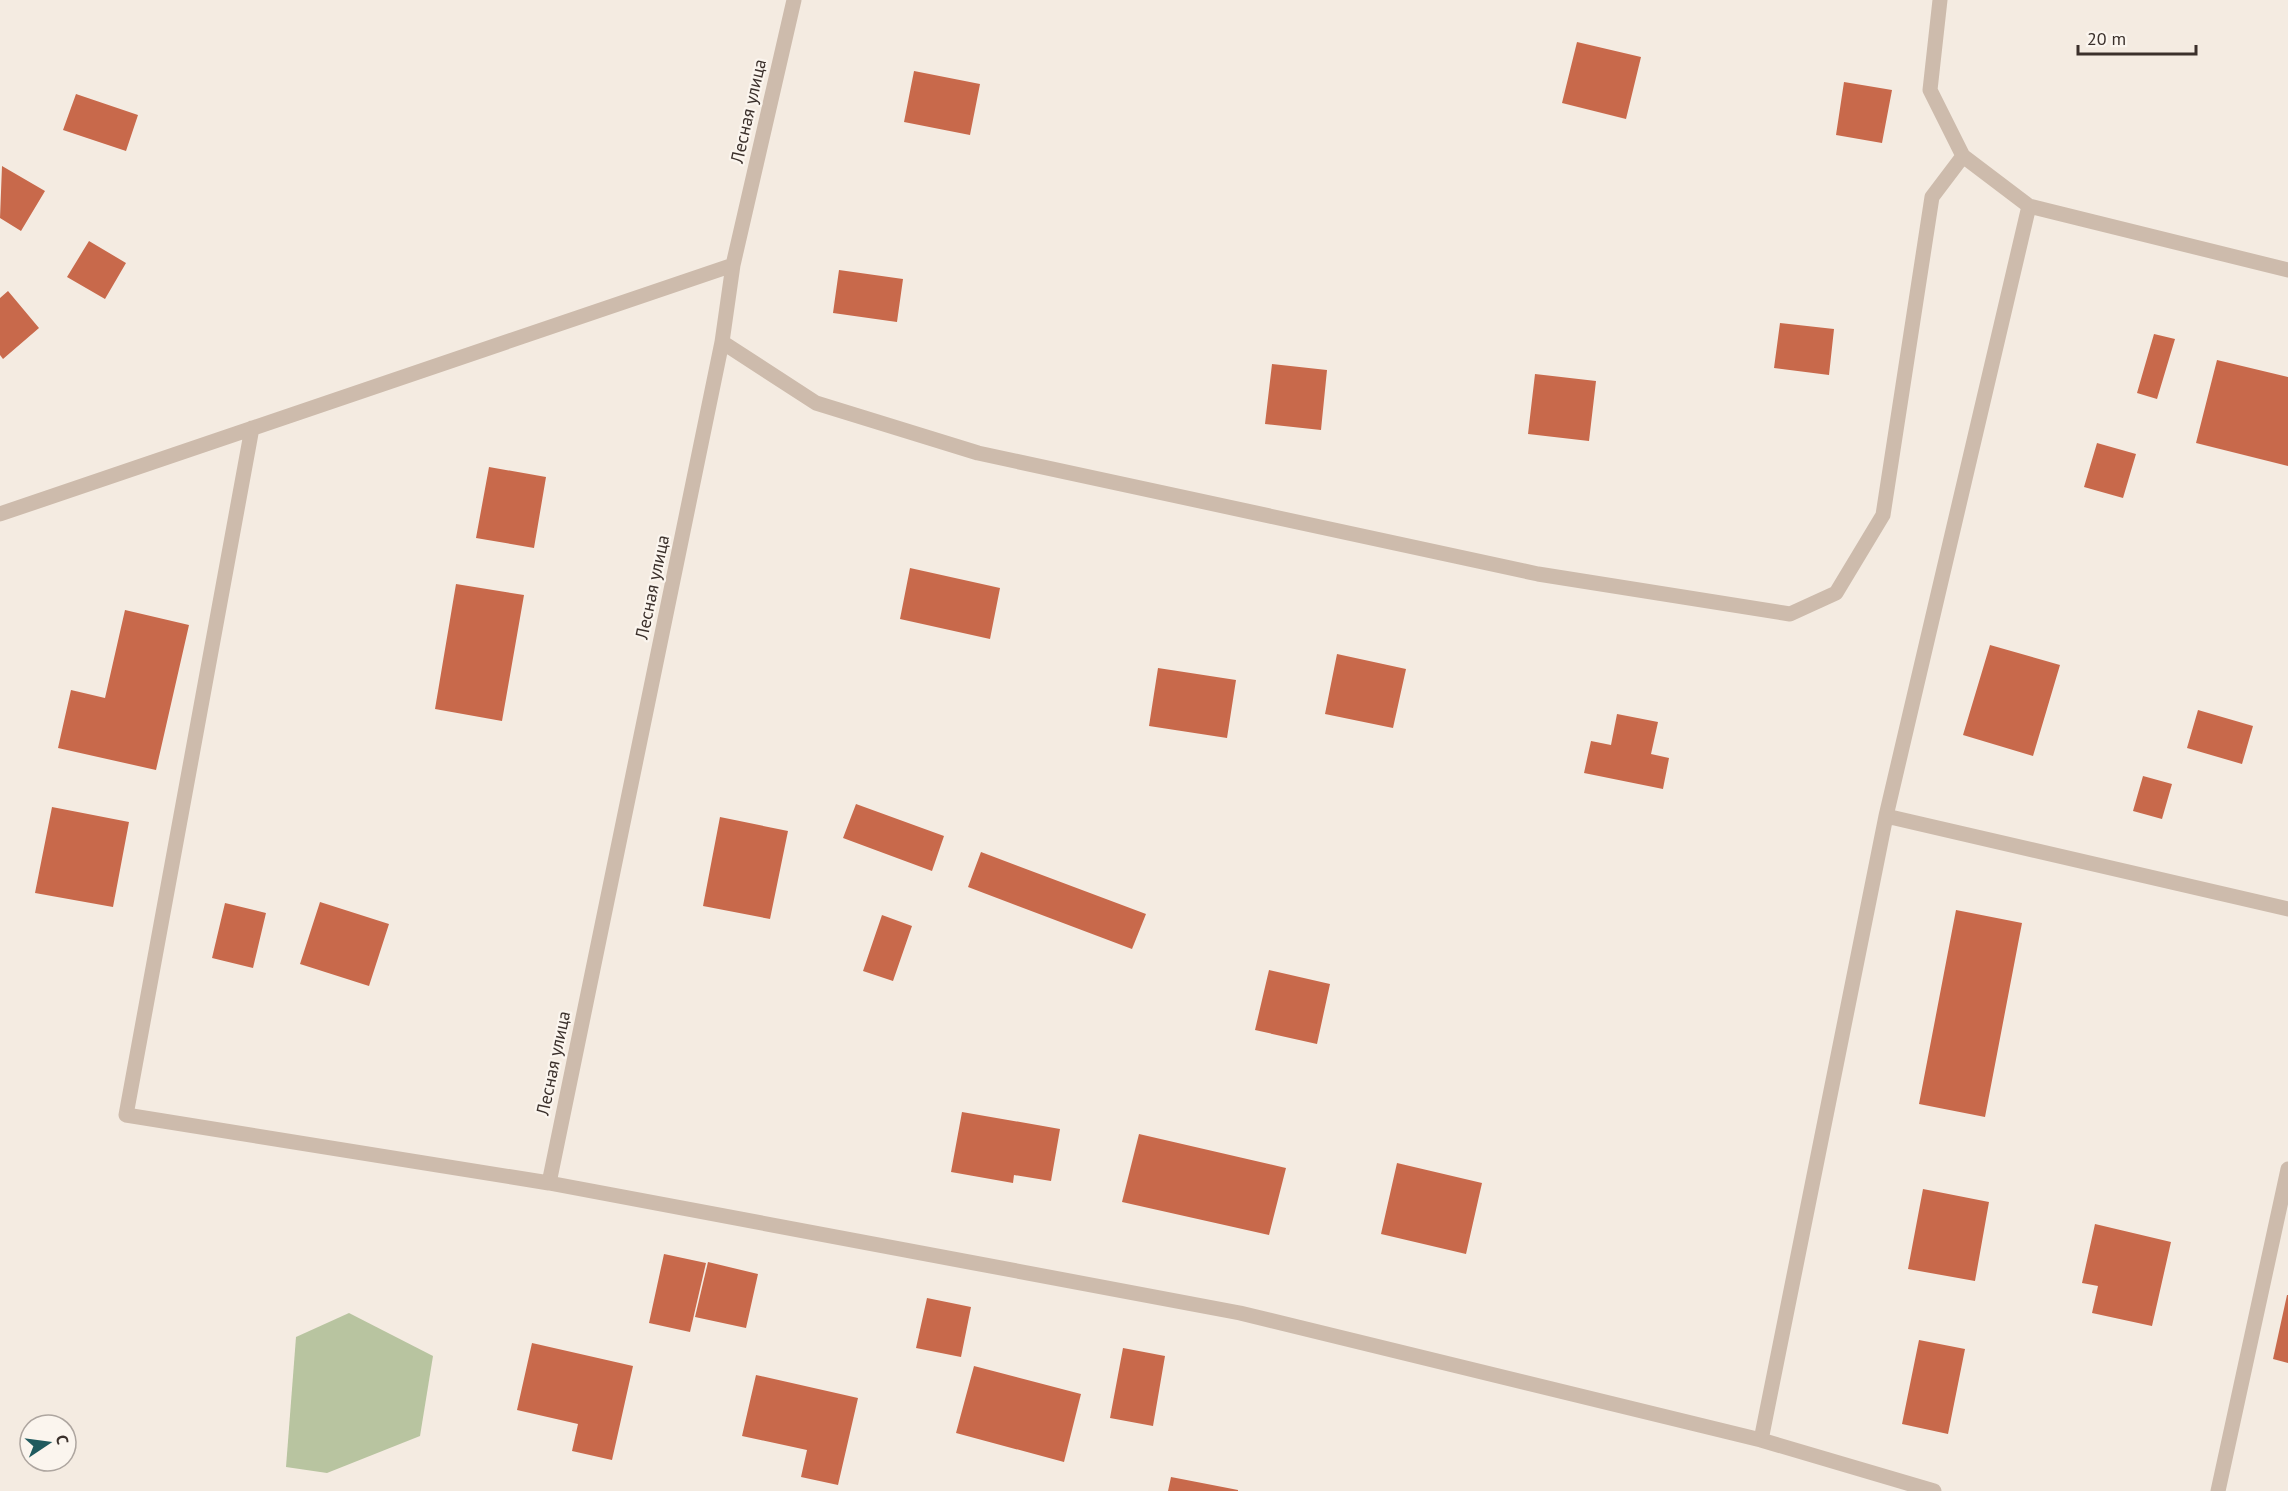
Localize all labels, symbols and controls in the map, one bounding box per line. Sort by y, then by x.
scale bar [2078,18,2196,56]
text: 20 m [2087,27,2126,50]
street label: Лесная улица [725,57,771,166]
street label: Лесная улица [630,533,674,642]
street label: Лесная улица [531,1009,575,1118]
north arrow [18,1413,78,1473]
text: С [52,1433,73,1446]

